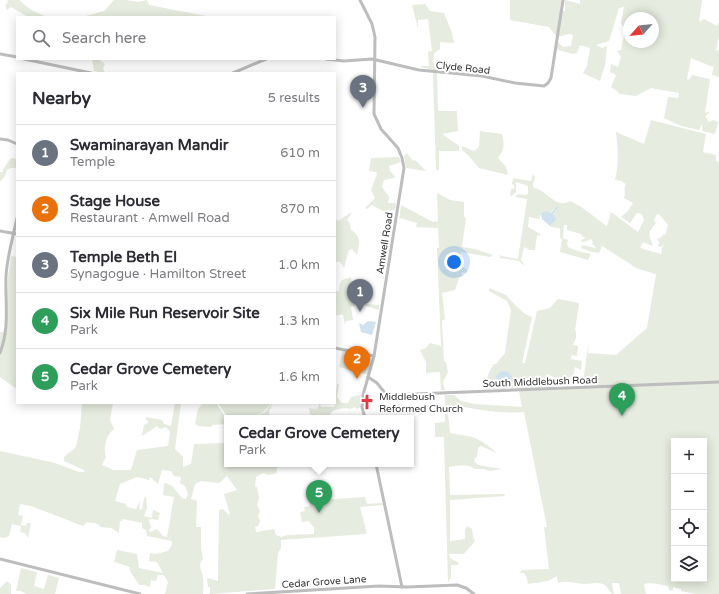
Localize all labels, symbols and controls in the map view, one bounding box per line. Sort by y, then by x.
north arrow [623,12,659,48]
search box [16,16,336,60]
icon: search [30,27,52,49]
text: Search here [62,29,146,47]
street label: Clyde Road [435,59,491,77]
pin: 3 [350,75,376,108]
text: Nearby [32,88,91,109]
text: 5 results [268,90,320,106]
text: Swaminarayan Mandir [70,136,229,154]
text: 1 [41,145,49,161]
text: 610 m [280,145,320,161]
text: Temple [70,154,115,170]
text: Stage House [70,192,160,210]
text: 2 [41,201,49,217]
text: 870 m [280,201,320,217]
text: Restaurant · Amwell Road [70,210,230,226]
street label: Amwell Road [374,211,396,275]
text: Temple Beth El [70,248,177,266]
your location [444,252,464,272]
text: 3 [41,257,49,273]
text: 1.0 km [278,257,320,273]
text: Synagogue · Hamilton Street [70,266,246,282]
pin: 1 [347,279,373,312]
text: Six Mile Run Reservoir Site [70,304,260,322]
text: 4 [41,313,49,329]
text: 1.3 km [278,313,320,329]
text: Park [70,322,98,338]
pin: 2 [344,346,370,379]
text: Cedar Grove Cemetery [70,360,231,378]
text: 5 [41,369,49,385]
text: 1.6 km [278,369,320,385]
street label: South Middlebush Road [483,374,598,390]
text: Park [70,378,98,394]
pin: 4 [609,383,635,416]
place label: Middlebush Reformed Church [379,391,463,415]
church icon: Middlebush Reformed Church [358,393,376,411]
popup [224,415,414,467]
text: Cedar Grove Cemetery [238,424,400,442]
map controls [671,438,707,582]
button: + [671,438,707,474]
text: Park [238,442,266,458]
button: − [671,474,707,510]
pin: 5 [306,480,332,513]
button: locate [671,510,707,546]
button: layers [671,546,707,582]
street label: Cedar Grove Lane [281,573,367,591]

